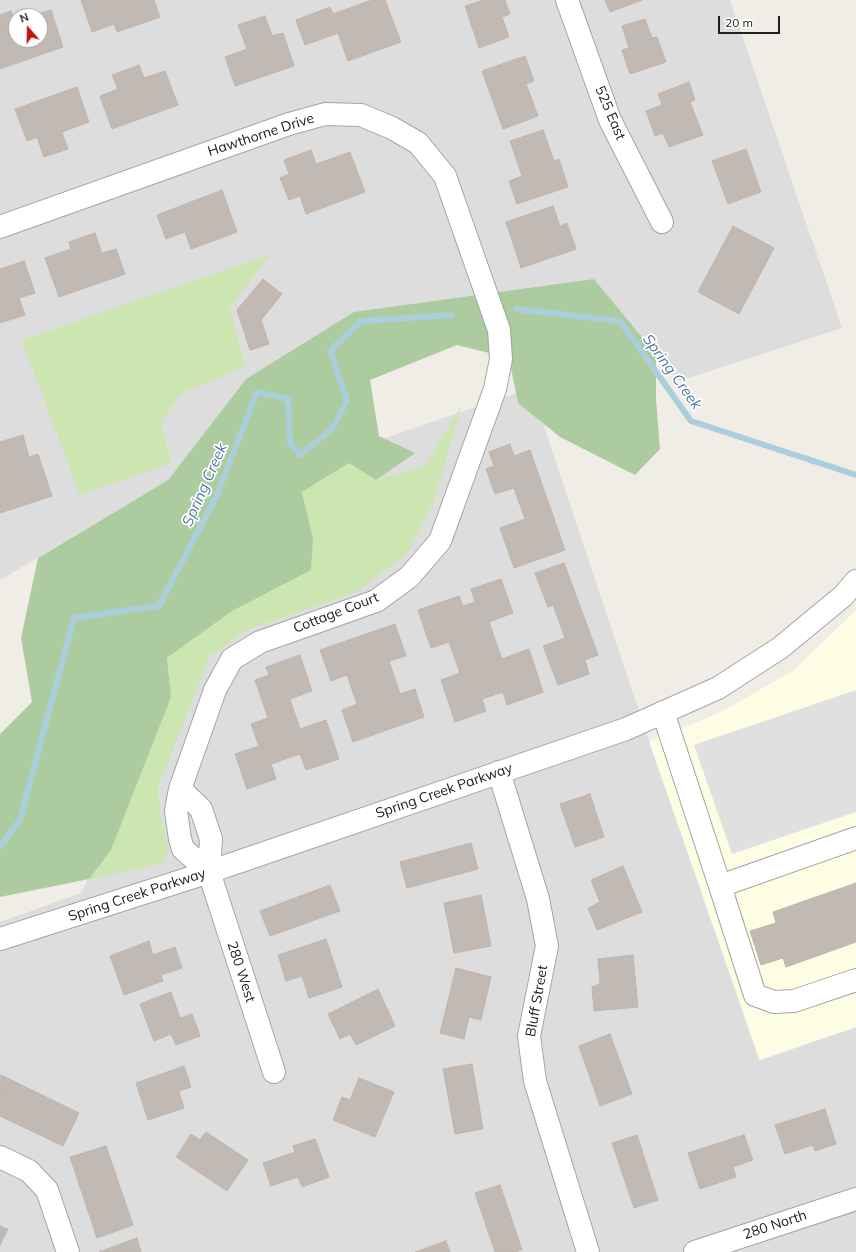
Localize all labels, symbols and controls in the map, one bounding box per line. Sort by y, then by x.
north arrow [8,8,48,48]
scale bar [720,8,782,34]
text: N [18,10,31,26]
text: 20 m [725,15,753,30]
street label: 525 East [591,83,629,143]
street label: Hawthorne Drive [206,110,316,160]
water label: Spring Creek [639,331,705,413]
water label: Spring Creek [179,441,231,529]
street label: Cottage Court [291,589,381,637]
street label: Spring Creek Parkway [373,760,515,822]
street label: Spring Creek Parkway [66,865,208,925]
street label: 280 West [223,939,259,1005]
street label: Bluff Street [522,964,552,1038]
street label: 280 North [741,1207,809,1243]

